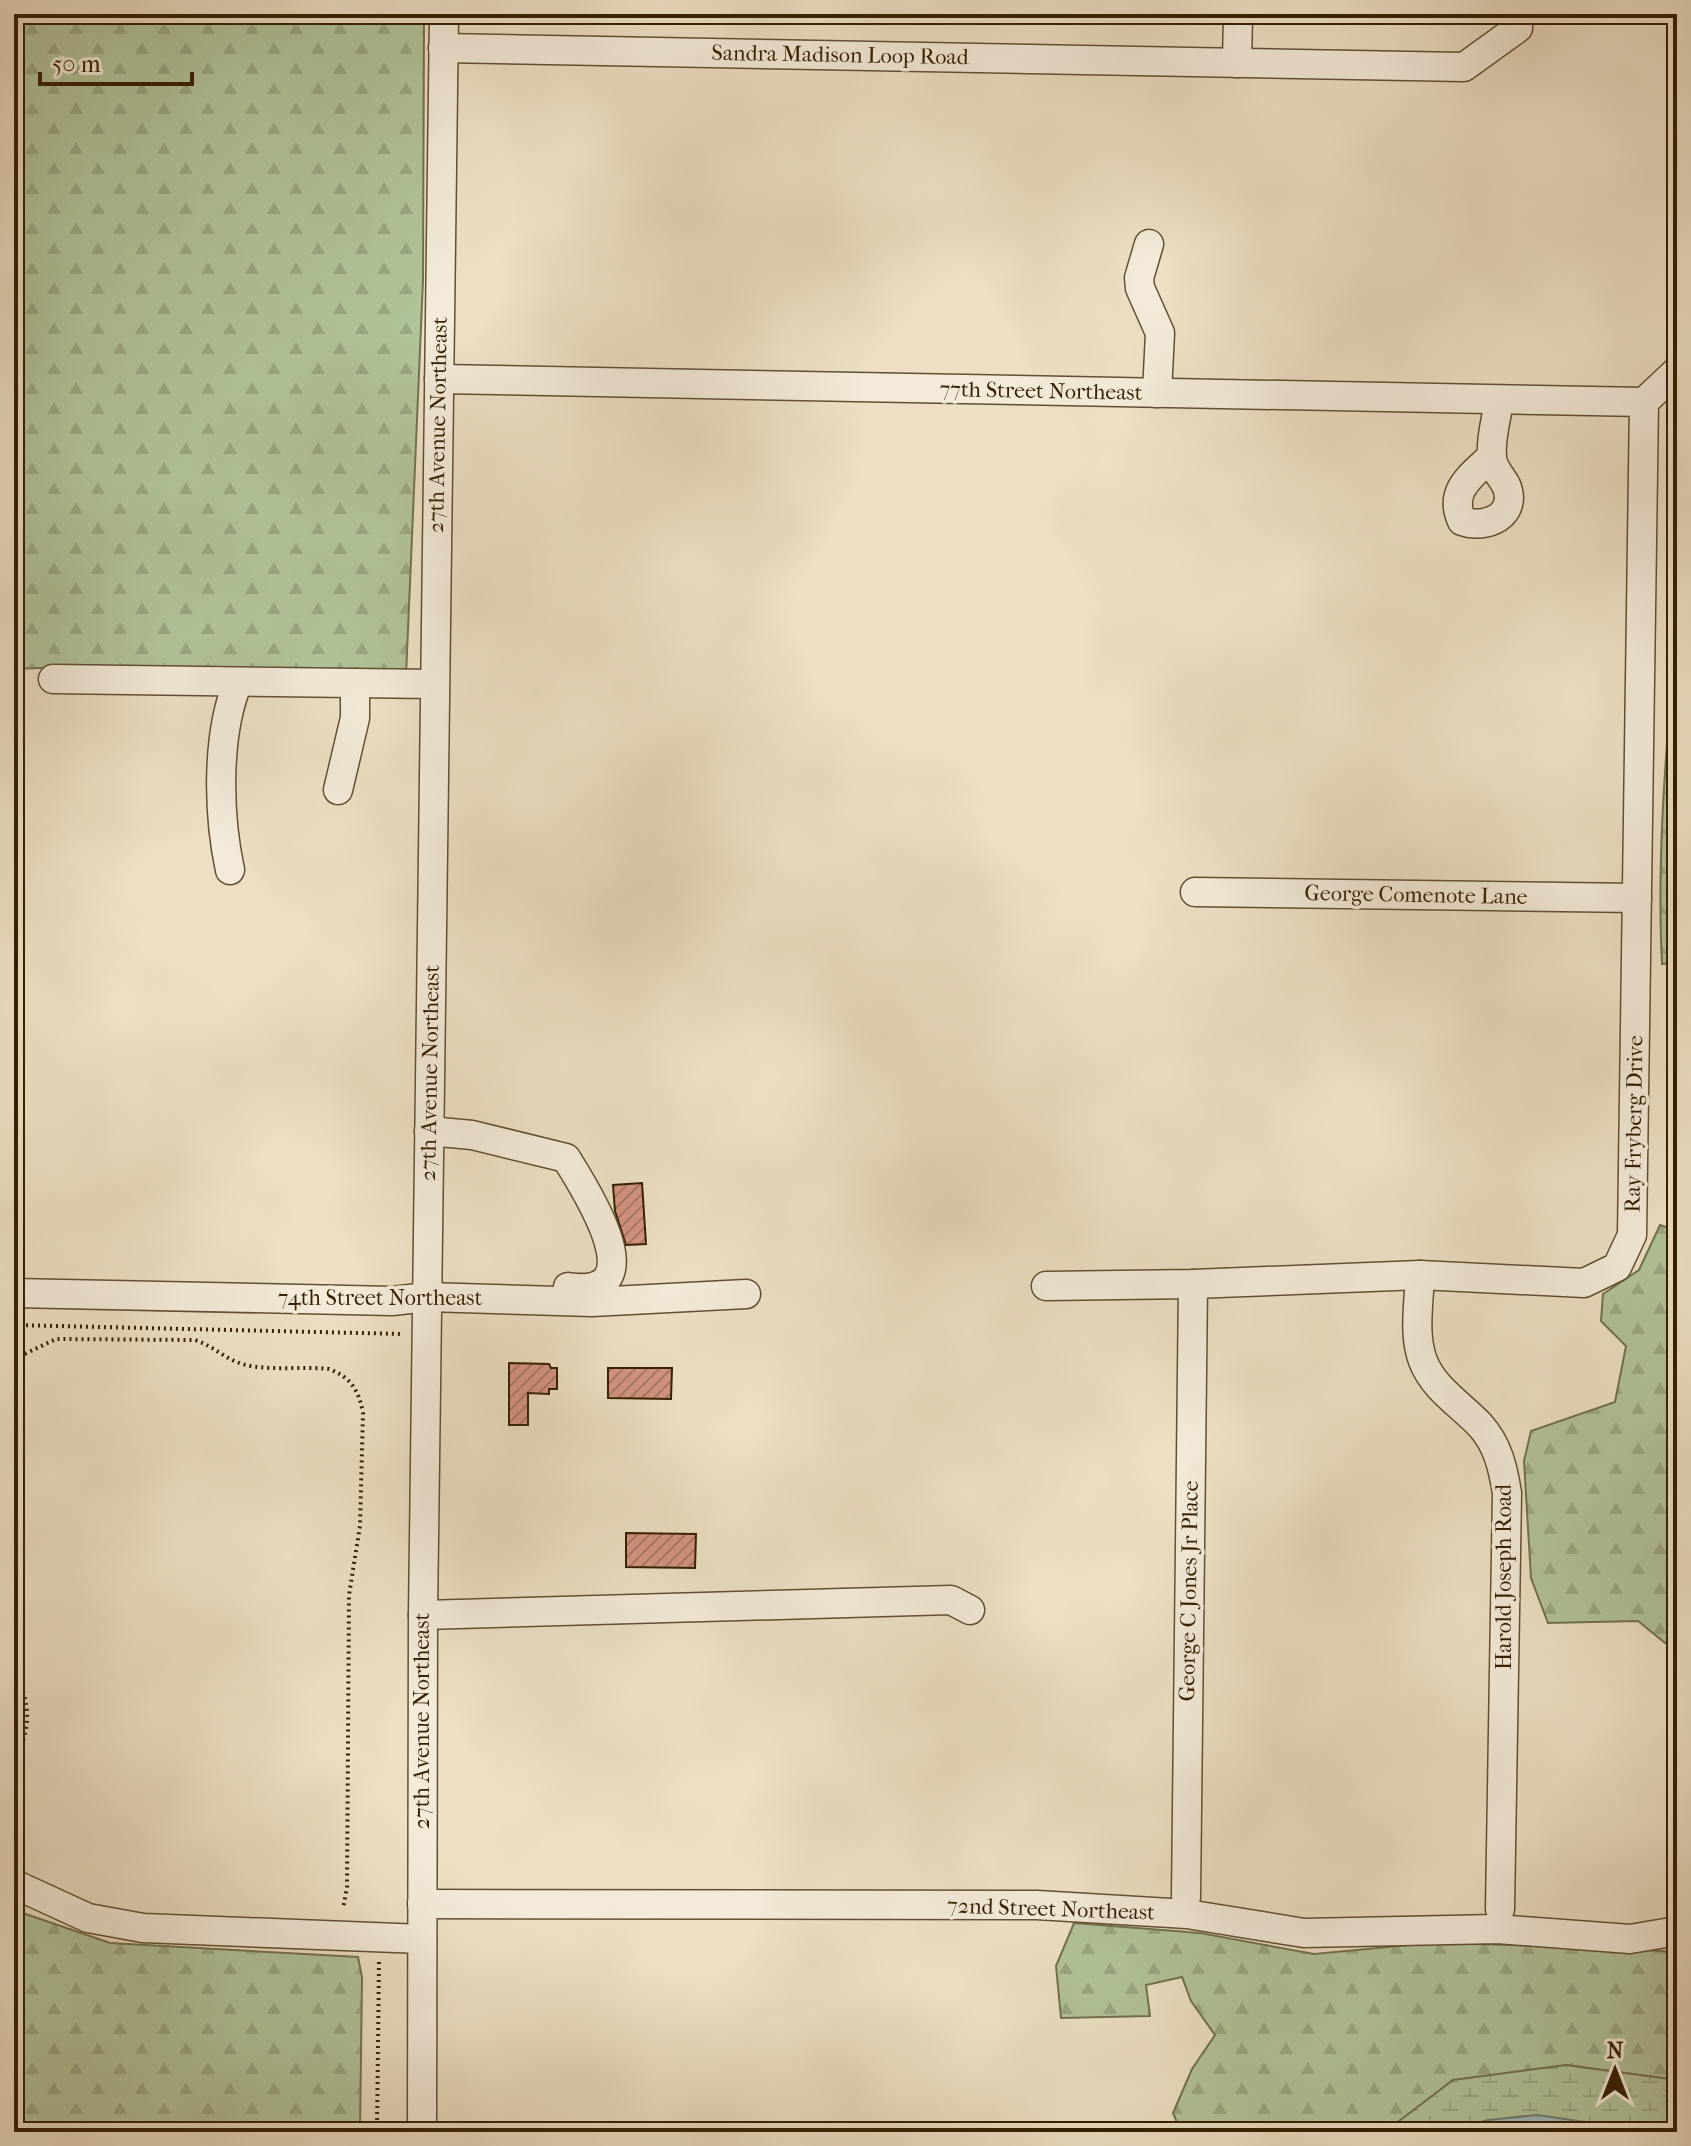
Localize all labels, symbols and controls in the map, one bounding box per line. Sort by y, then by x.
scale bar [40,36,192,86]
street label: Sandra Madison Loop Road [711,40,970,70]
text: 50 m [52,50,101,78]
street label: 27th Avenue Northeast [423,316,453,533]
street label: 77th Street Northeast [939,376,1143,406]
street label: George Comenote Lane [1304,880,1528,910]
street label: 27th Avenue Northeast [415,964,445,1181]
street label: Ray Fryberg Drive [1619,1035,1649,1213]
street label: 74th Street Northeast [278,1285,482,1311]
street label: George C Jones Jr Place [1174,1480,1204,1702]
street label: Harold Joseph Road [1491,1483,1517,1670]
street label: 27th Avenue Northeast [409,1613,435,1829]
street label: 72nd Street Northeast [947,1892,1155,1926]
north arrow [1575,2030,1655,2110]
text: N [1607,2038,1624,2064]

